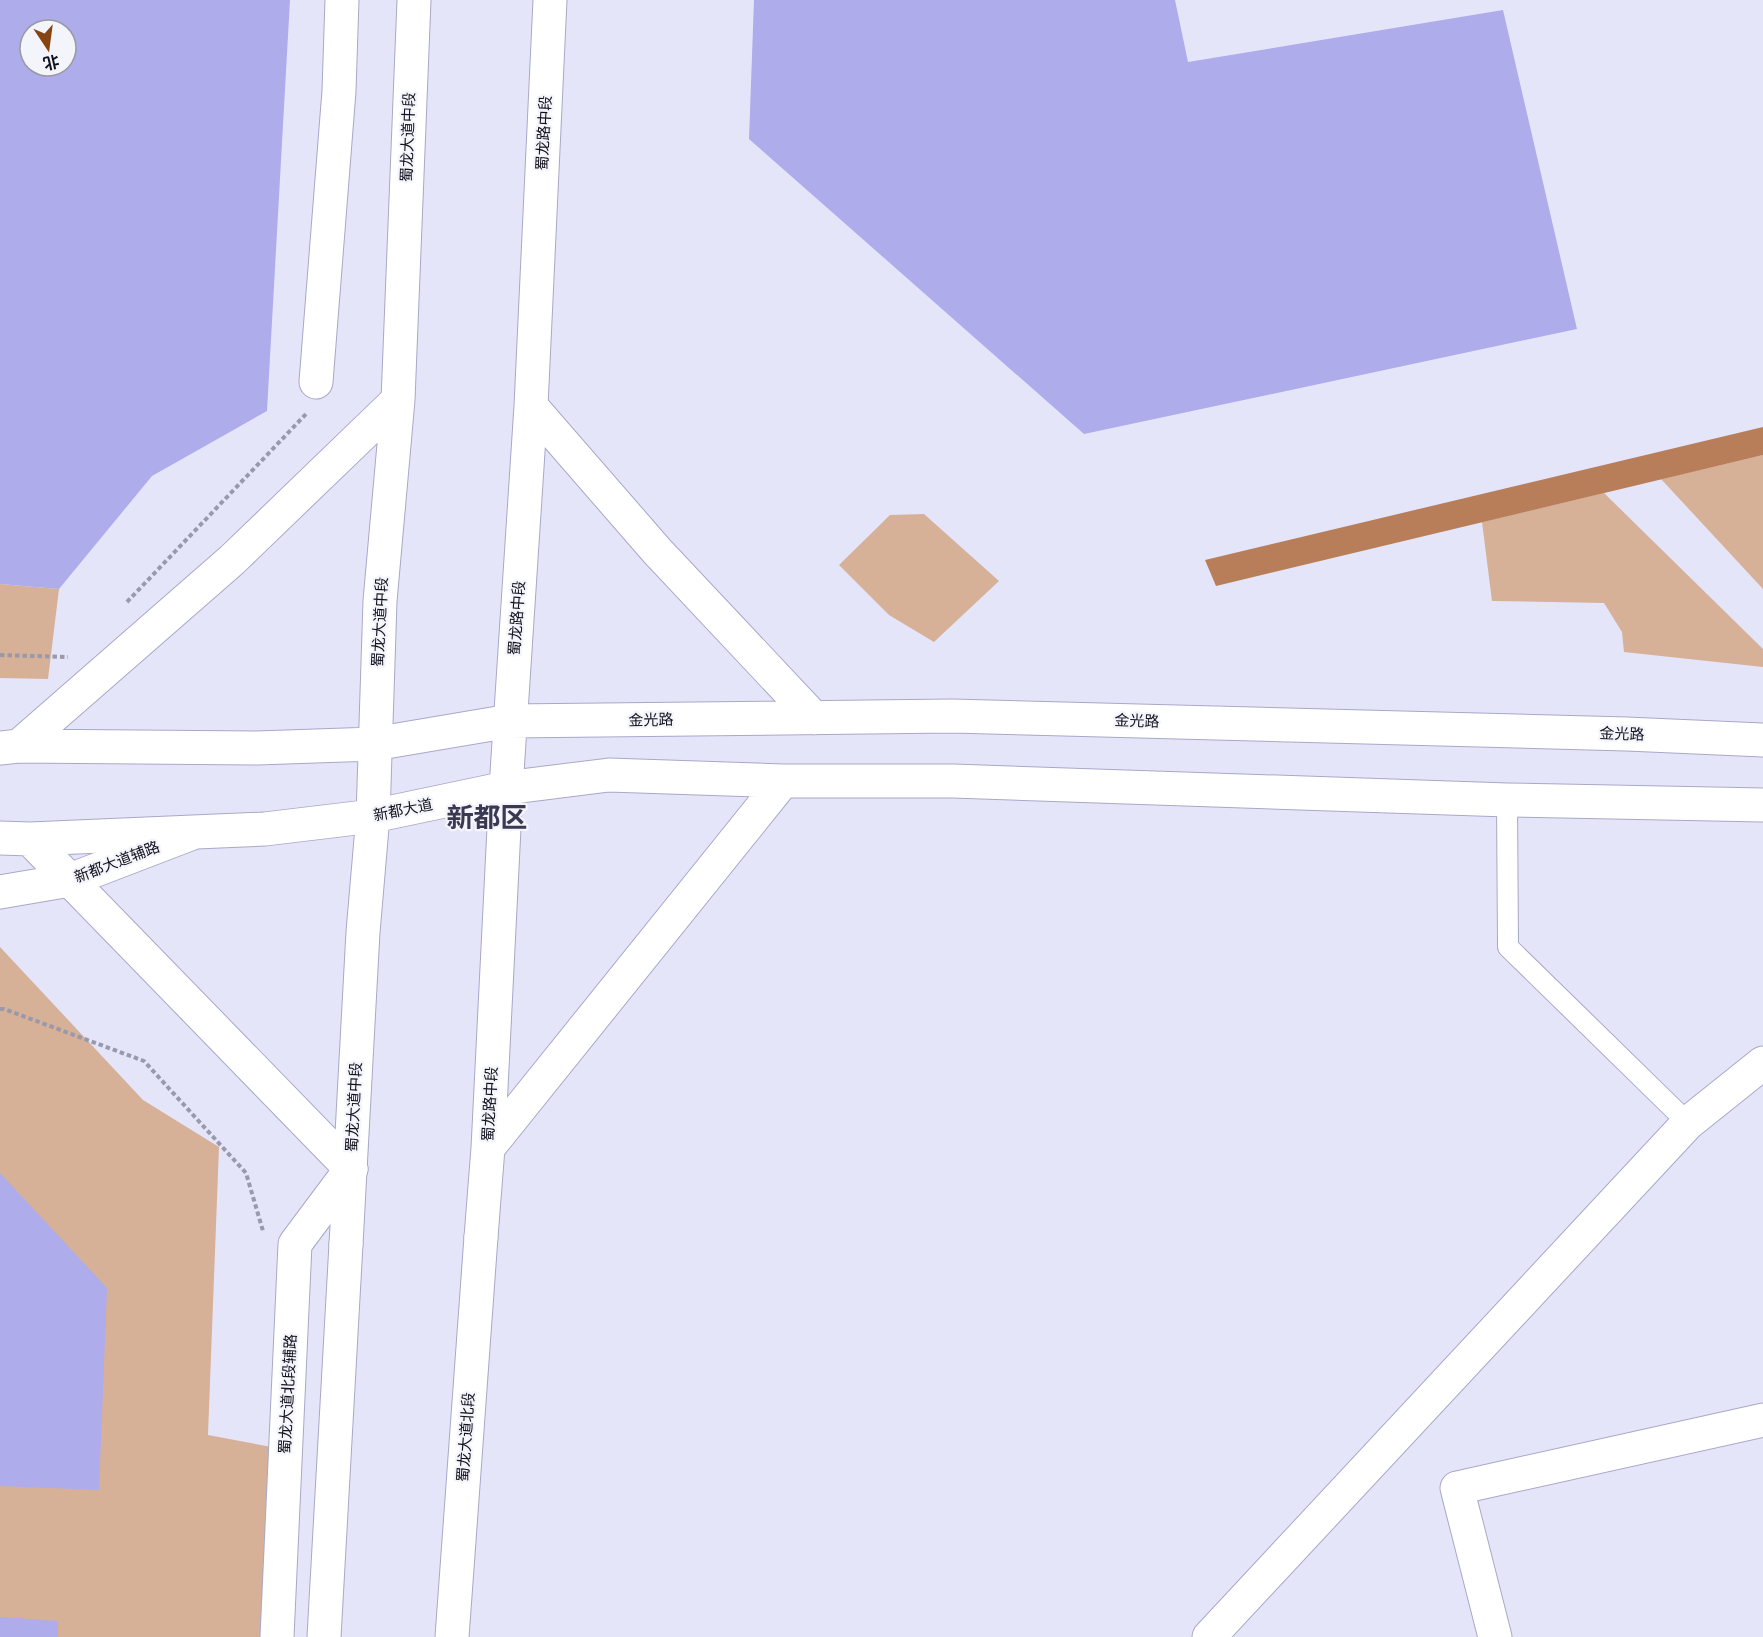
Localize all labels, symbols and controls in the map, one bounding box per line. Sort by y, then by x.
north arrow [18,18,78,78]
text: 北 [41,51,61,73]
street label: 蜀龙大道中段 [397,92,419,182]
street label: 蜀龙路中段 [533,95,555,171]
street label: 蜀龙大道中段 [369,577,391,667]
street label: 蜀龙路中段 [505,580,529,656]
street label: 金光路 [628,711,674,729]
street label: 金光路 [1114,711,1160,731]
street label: 金光路 [1599,724,1645,744]
street label: 新都大道 [372,795,434,825]
district label: 新都区 [447,801,528,834]
street label: 新都大道辅路 [72,837,162,887]
street label: 蜀龙大道中段 [343,1062,365,1152]
street label: 蜀龙路中段 [479,1066,501,1142]
street label: 蜀龙大道北段辅路 [276,1334,300,1454]
street label: 蜀龙大道北段 [454,1391,478,1483]

